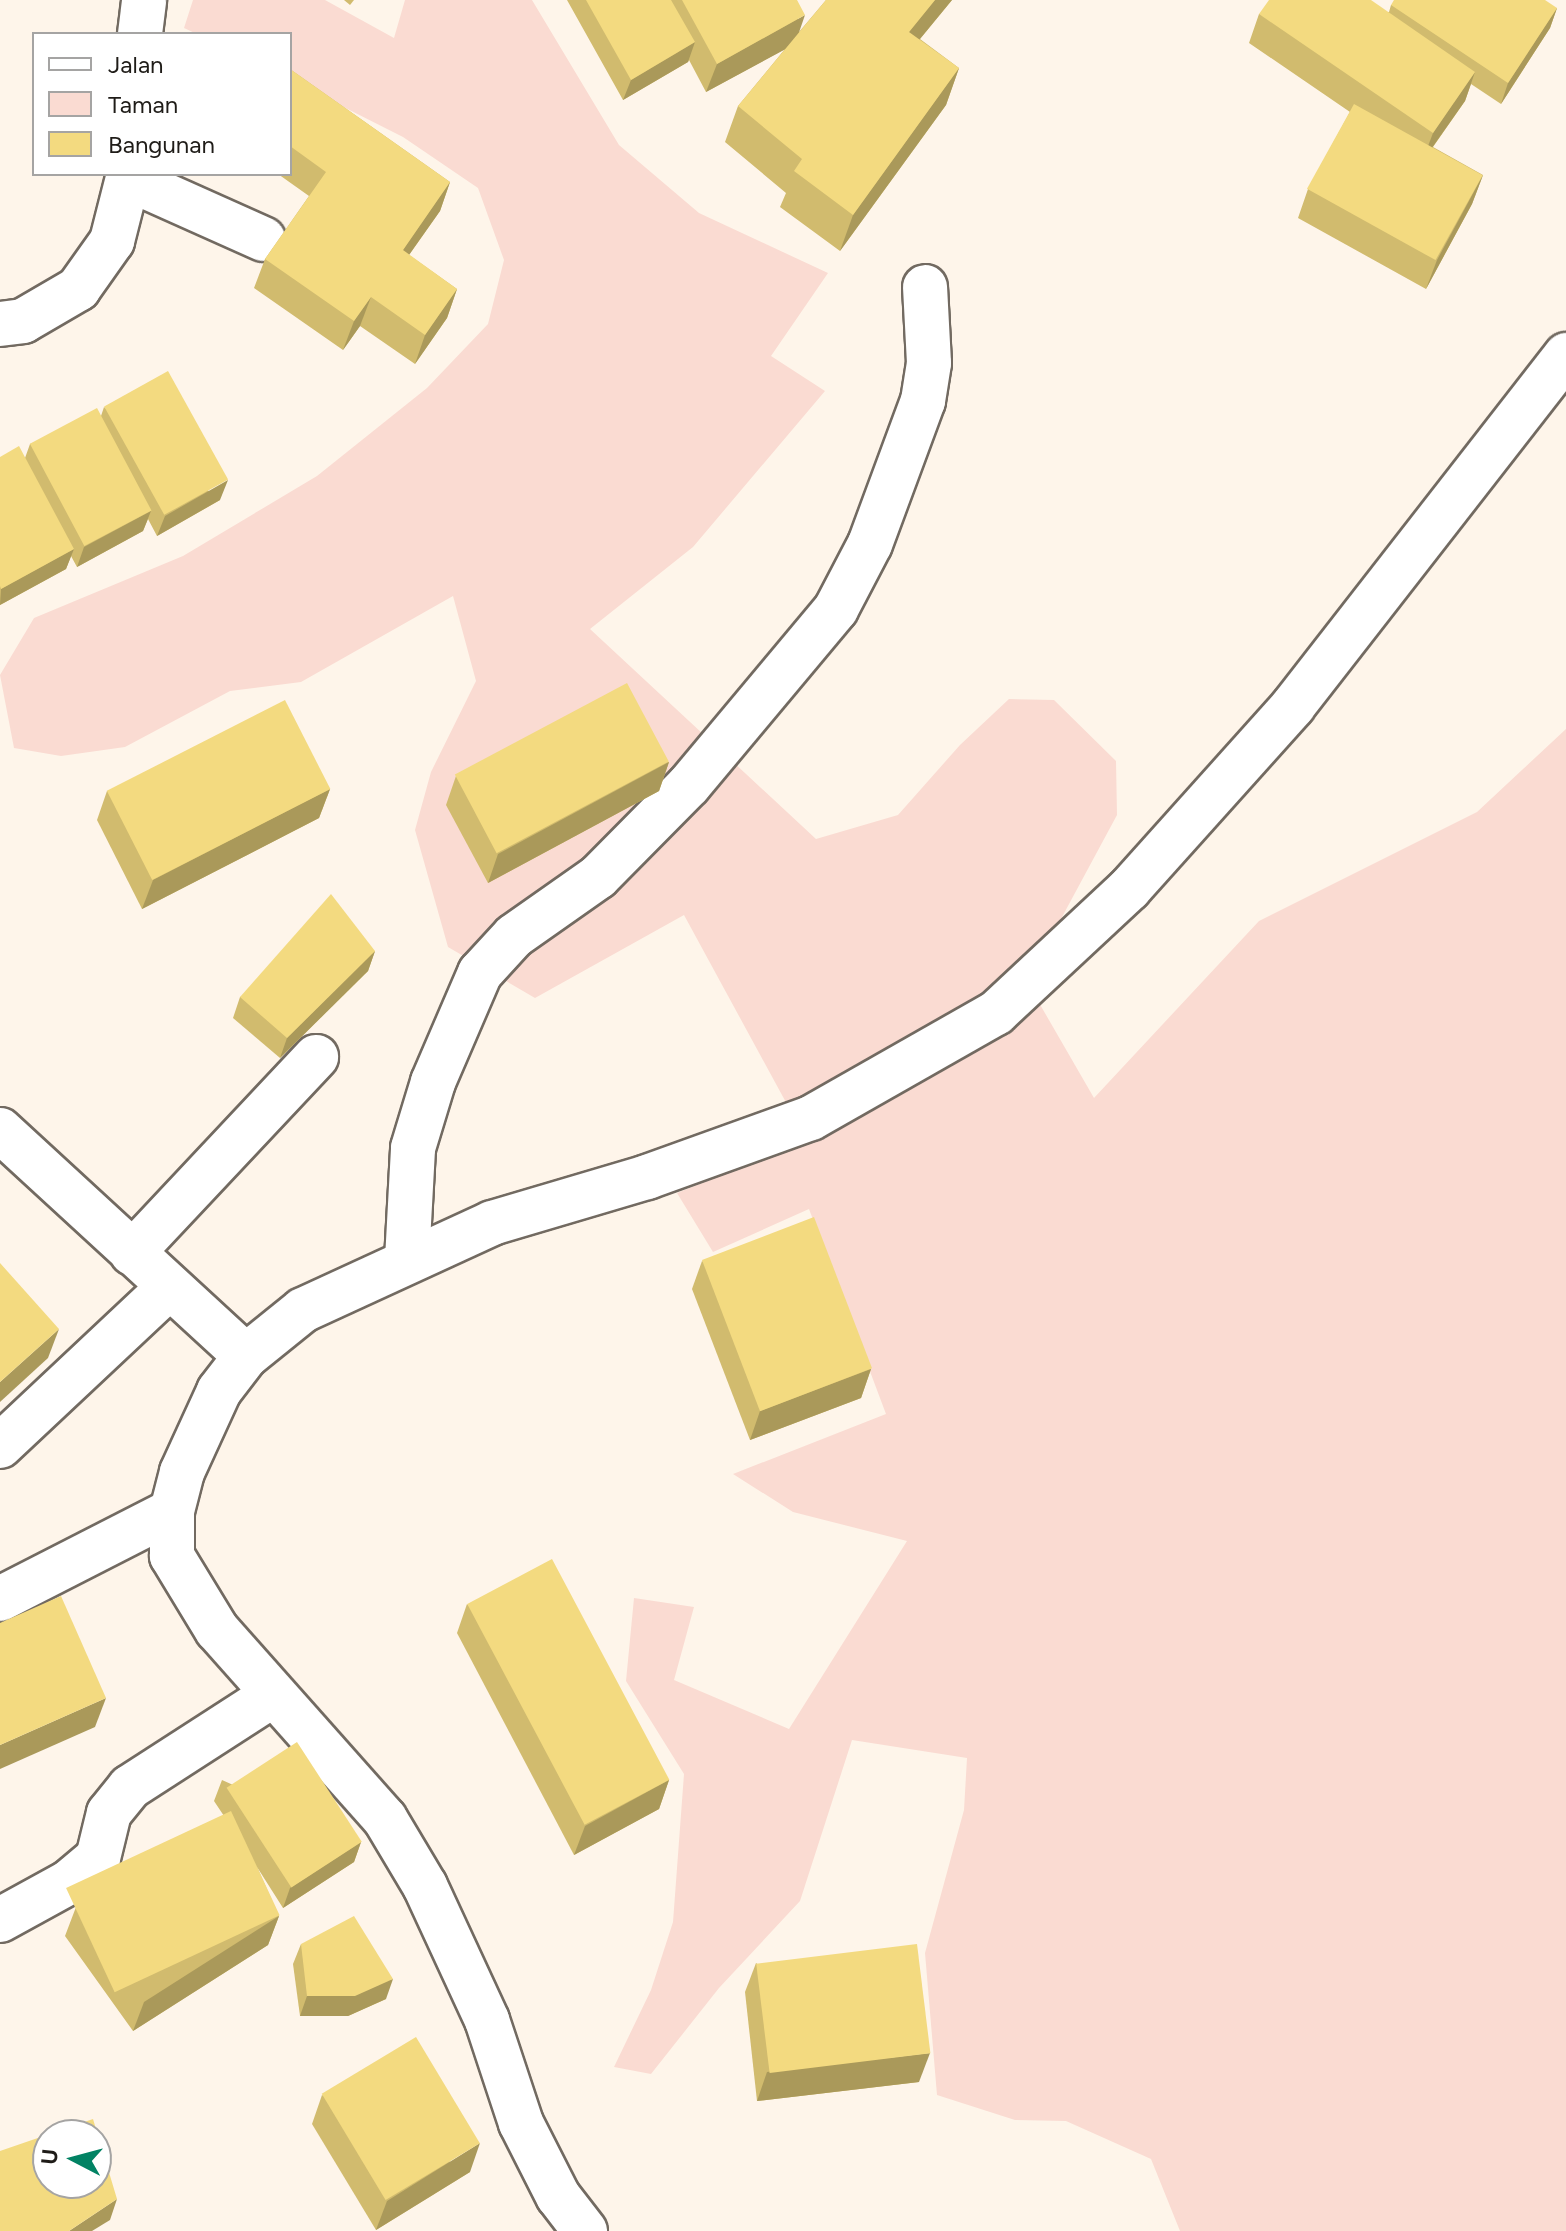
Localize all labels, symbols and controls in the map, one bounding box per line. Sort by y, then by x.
legend [32,32,292,176]
text: Jalan [108,50,164,79]
text: Taman [108,90,178,119]
text: Bangunan [108,130,215,159]
north arrow [32,2119,112,2199]
text: U [35,2148,64,2166]

